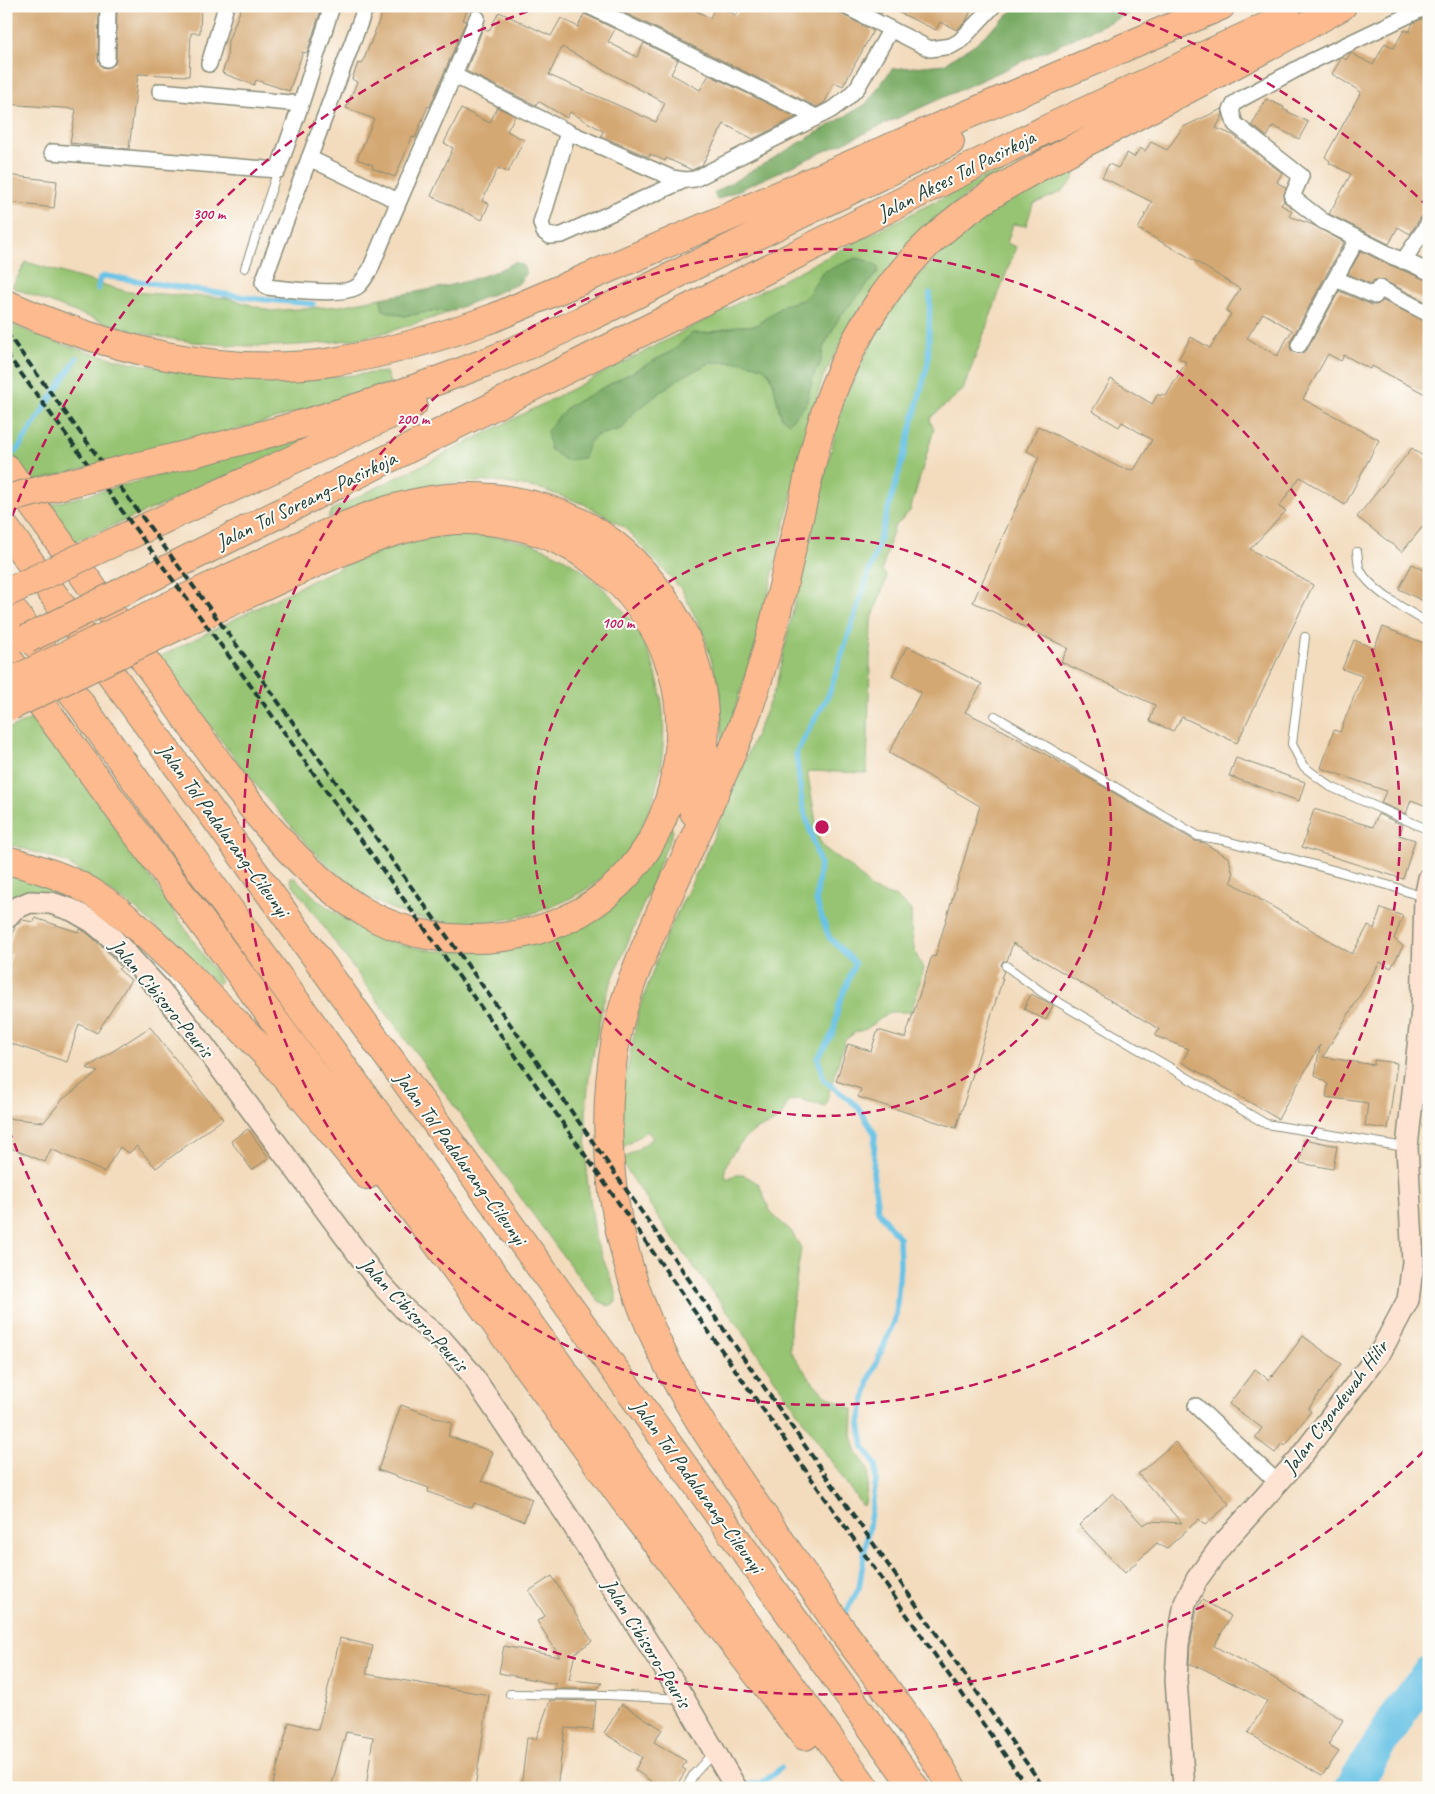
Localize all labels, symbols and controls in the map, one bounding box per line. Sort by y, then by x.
street label: Jalan Akses Tol Pasirkoja [872,123,1041,226]
text: 300 m [193,205,227,224]
text: 200 m [397,410,431,429]
street label: Jalan Tol Soreang–Pasirkoja [211,444,402,555]
text: 100 m [602,614,636,633]
street label: Jalan Tol Padalarang–Cileunyi [152,737,298,924]
centre of rings [813,818,831,836]
street label: Jalan Cibisoro-Peuris [104,932,221,1064]
street label: Jalan Tol Padalarang–Cileunyi [389,1065,535,1252]
street label: Jalan Cibisoro-Peuris [353,1250,475,1378]
street label: Jalan Cigondewah Hilir [1276,1334,1395,1480]
street label: Jalan Tol Padalarang–Cileunyi [626,1393,772,1580]
street label: Jalan Cibisoro-Peuris [596,1573,698,1714]

